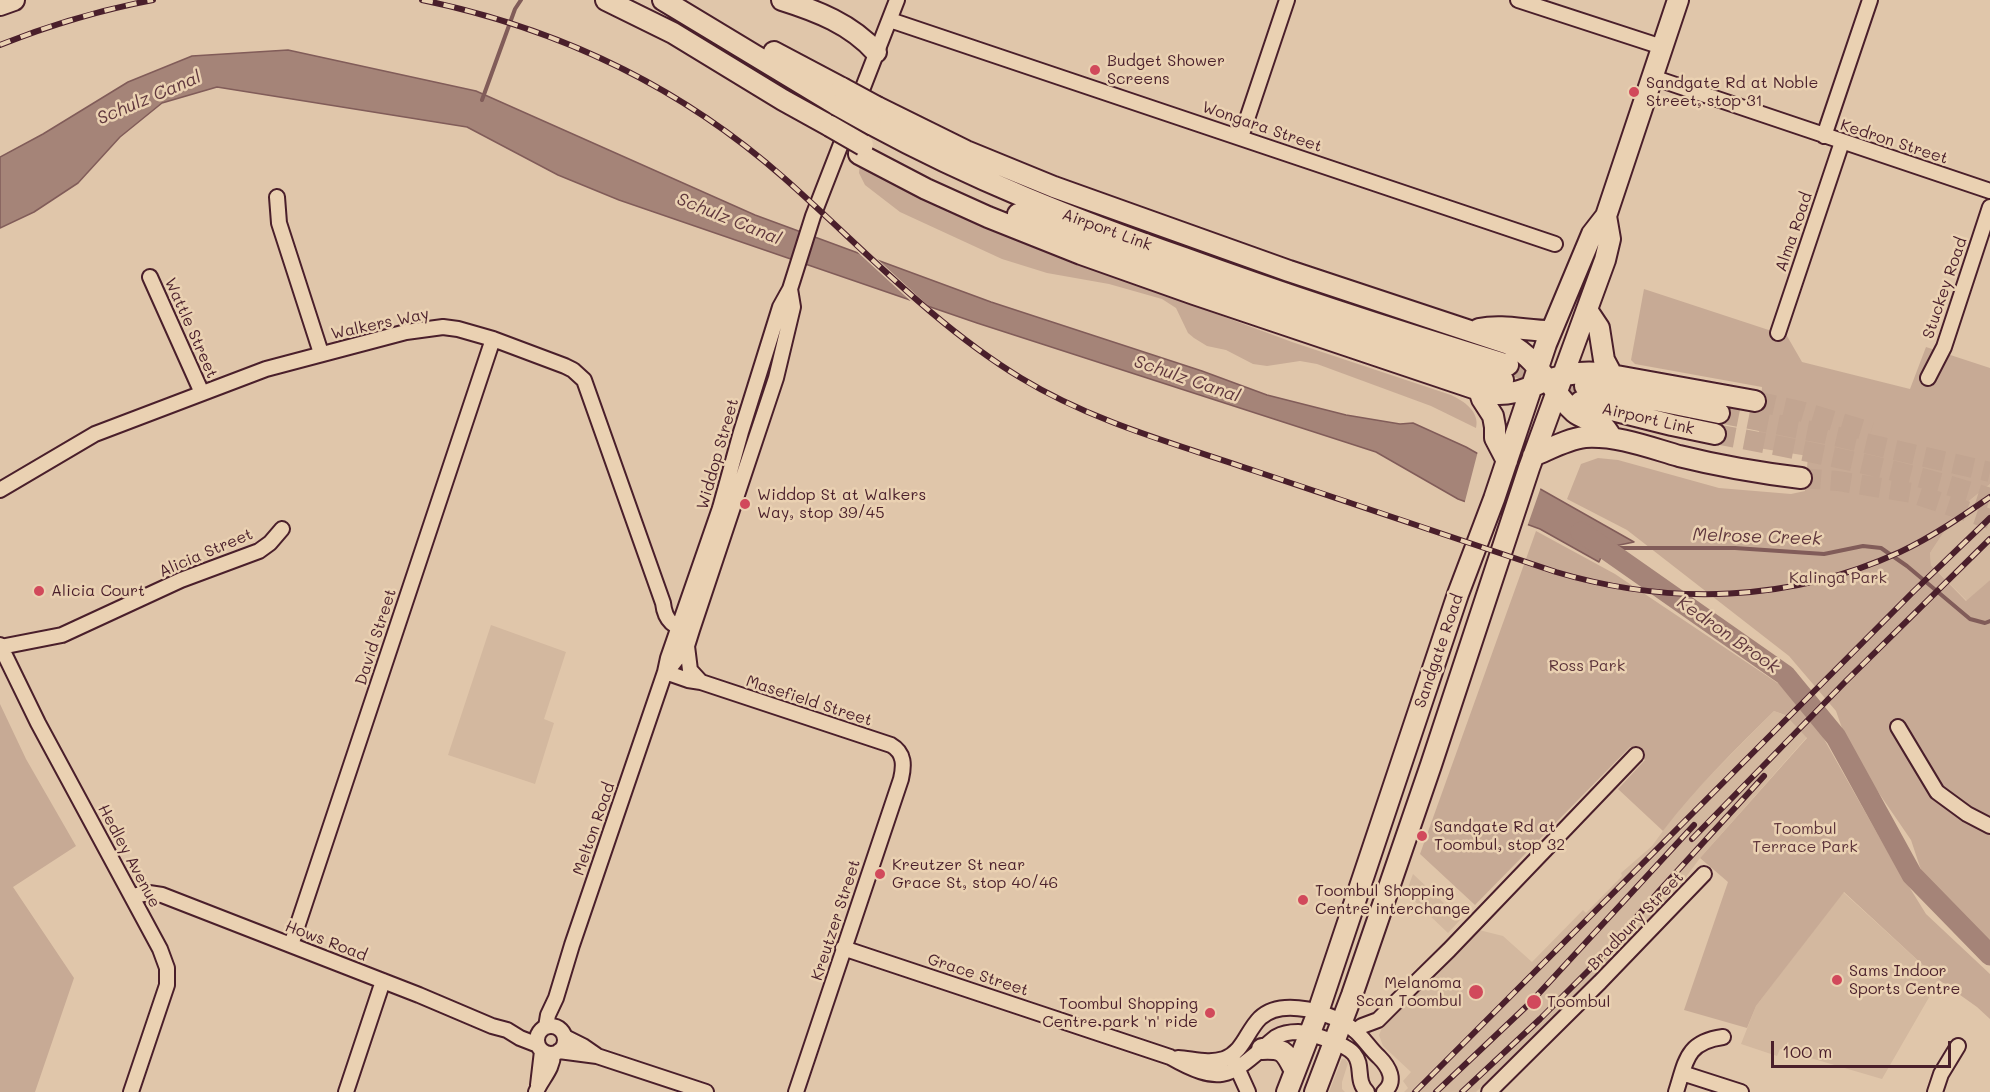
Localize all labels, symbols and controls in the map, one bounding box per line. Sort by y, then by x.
place label: Budget Shower Screens [1107,51,1225,89]
marker: Budget Shower Screens [1088,63,1102,77]
water label: Schulz Canal [94,66,204,130]
place label: Sandgate Rd at Noble Street, stop 31 [1646,73,1818,111]
marker: Sandgate Rd at Noble Street, stop 31 [1627,85,1641,99]
street label: Wongara Street [1199,97,1325,157]
street label: Kedron Street [1838,116,1950,168]
water label: Schulz Canal [674,188,784,250]
street label: Alma Road [1771,190,1817,274]
street label: Airport Link [1059,205,1155,255]
street label: Stuckey Road [1919,235,1971,341]
street label: Wattle Street [160,275,222,381]
street label: Walkers Way [329,304,431,344]
water label: Schulz Canal [1131,351,1243,407]
street label: Widdop Street [693,396,743,512]
street label: Airport Link [1600,399,1696,439]
place label: Widdop St at Walkers Way, stop 39/45 [757,485,926,523]
marker: Widdop St at Walkers Way, stop 39/45 [738,497,752,511]
water label: Melrose Creek [1692,524,1822,550]
street label: Alicia Street [156,525,256,581]
park label: Kalinga Park [1789,568,1887,588]
place label: Alicia Court [51,581,145,601]
marker: Alicia Court [32,584,46,598]
street label: David Street [351,586,401,688]
street label: Sandgate Road [1411,592,1467,710]
water label: Kedron Brook [1673,592,1783,678]
park label: Ross Park [1549,656,1625,676]
street label: Masefield Street [743,672,875,730]
street label: Melton Road [569,780,619,878]
street label: Hedley Avenue [94,801,164,911]
place label: Sandgate Rd at Toombul, stop 32 [1434,817,1565,855]
park label: Toombul Terrace Park [1752,819,1858,857]
marker: Sandgate Rd at Toombul, stop 32 [1415,829,1429,843]
place label: Kreutzer St near Grace St, stop 40/46 [892,855,1058,893]
street label: Kreutzer Street [807,857,865,983]
marker: Kreutzer St near Grace St, stop 40/46 [873,867,887,881]
street label: Bradbury Street [1584,868,1688,974]
place label: Toombul Shopping Centre interchange [1315,881,1470,919]
marker: Toombul Shopping Centre interchange [1296,893,1310,907]
street label: Hows Road [282,917,370,965]
street label: Grace Street [925,950,1031,1000]
place label: Sams Indoor Sports Centre [1849,961,1961,999]
place label: Melanoma Scan Toombul [1356,973,1462,1011]
marker: Sams Indoor Sports Centre [1830,973,1844,987]
marker: Melanoma Scan Toombul [1467,983,1485,1001]
place label: Toombul [1547,992,1611,1012]
marker: Toombul [1525,993,1543,1011]
place label: Toombul Shopping Centre park 'n' ride [1042,994,1198,1032]
marker: Toombul Shopping Centre park 'n' ride [1203,1006,1217,1020]
scale bar [1774,1029,1954,1067]
text: 100 m [1782,1039,1832,1063]

